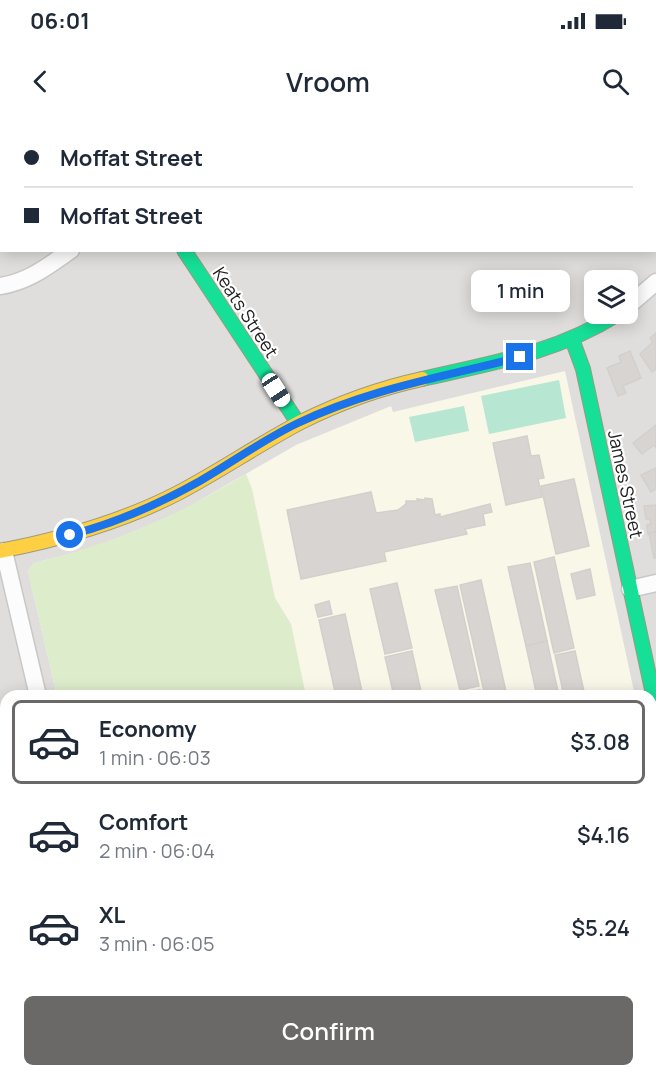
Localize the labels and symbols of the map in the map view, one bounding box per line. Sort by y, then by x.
street label: Keats Street [208,262,284,362]
callout: 1 min [470,270,570,312]
route end [506,343,533,370]
car [259,370,293,410]
street label: James Street [603,428,649,540]
route start [56,521,83,548]

